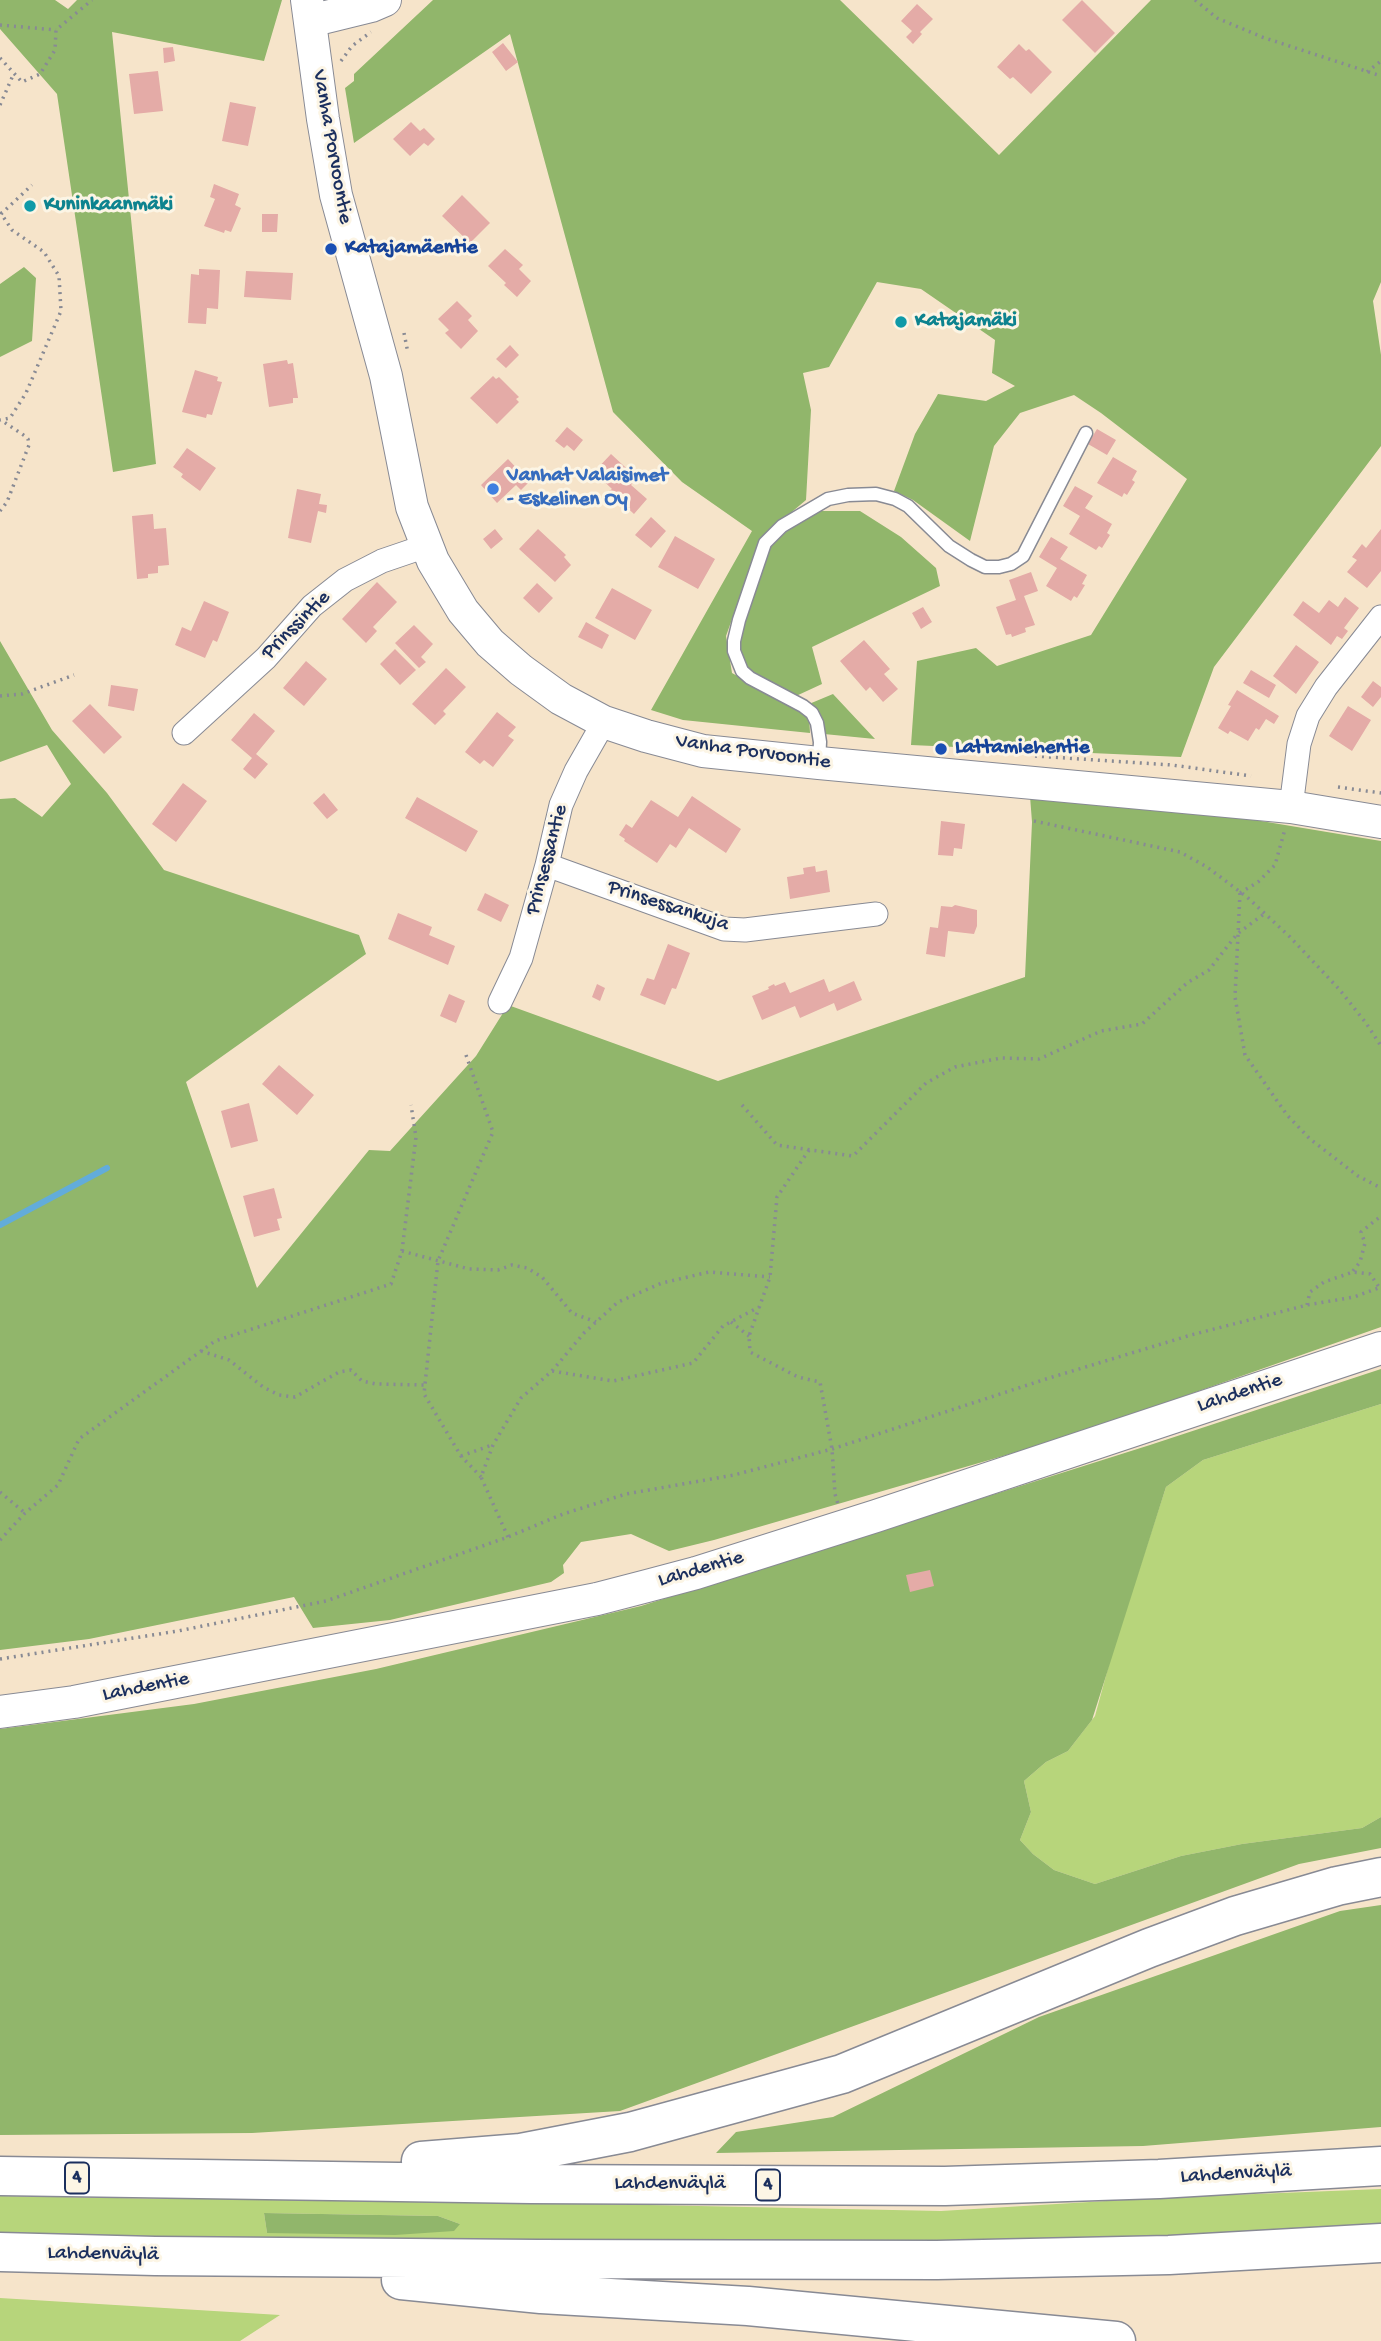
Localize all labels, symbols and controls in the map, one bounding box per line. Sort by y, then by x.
street label: Vanha Porvoontie [305,68,357,226]
place label: Kuninkaanmäki [44,193,173,219]
marker: Kuninkaanmäki [22,198,38,214]
place label: Katajamäentie [345,236,478,262]
marker: Katajamäentie [323,241,339,257]
place label: Katajamäki [915,309,1017,335]
marker: Katajamäki [893,314,909,330]
place label: Vanhat Valaisimet - Eskelinen Oy [507,464,668,514]
marker: Vanhat Valaisimet - Eskelinen Oy [485,481,501,497]
street label: Prinssintie [257,586,337,666]
street label: Vanha Porvoontie [674,730,832,776]
place label: Lattamiehentie [955,736,1090,762]
marker: Lattamiehentie [933,741,949,757]
street label: Prinsessantie [521,802,575,918]
street label: Prinsessankuja [604,876,732,938]
street label: Lahdentie [1194,1368,1286,1420]
street label: Lahdentie [655,1546,747,1594]
street label: Lahdentie [101,1667,191,1709]
street label: Lahdenväylä [1180,2160,1292,2190]
road number: 4 [65,2162,89,2194]
road number: 4 [756,2170,780,2200]
street label: Lahdenväylä [614,2172,726,2198]
street label: Lahdenväylä [47,2241,159,2269]

